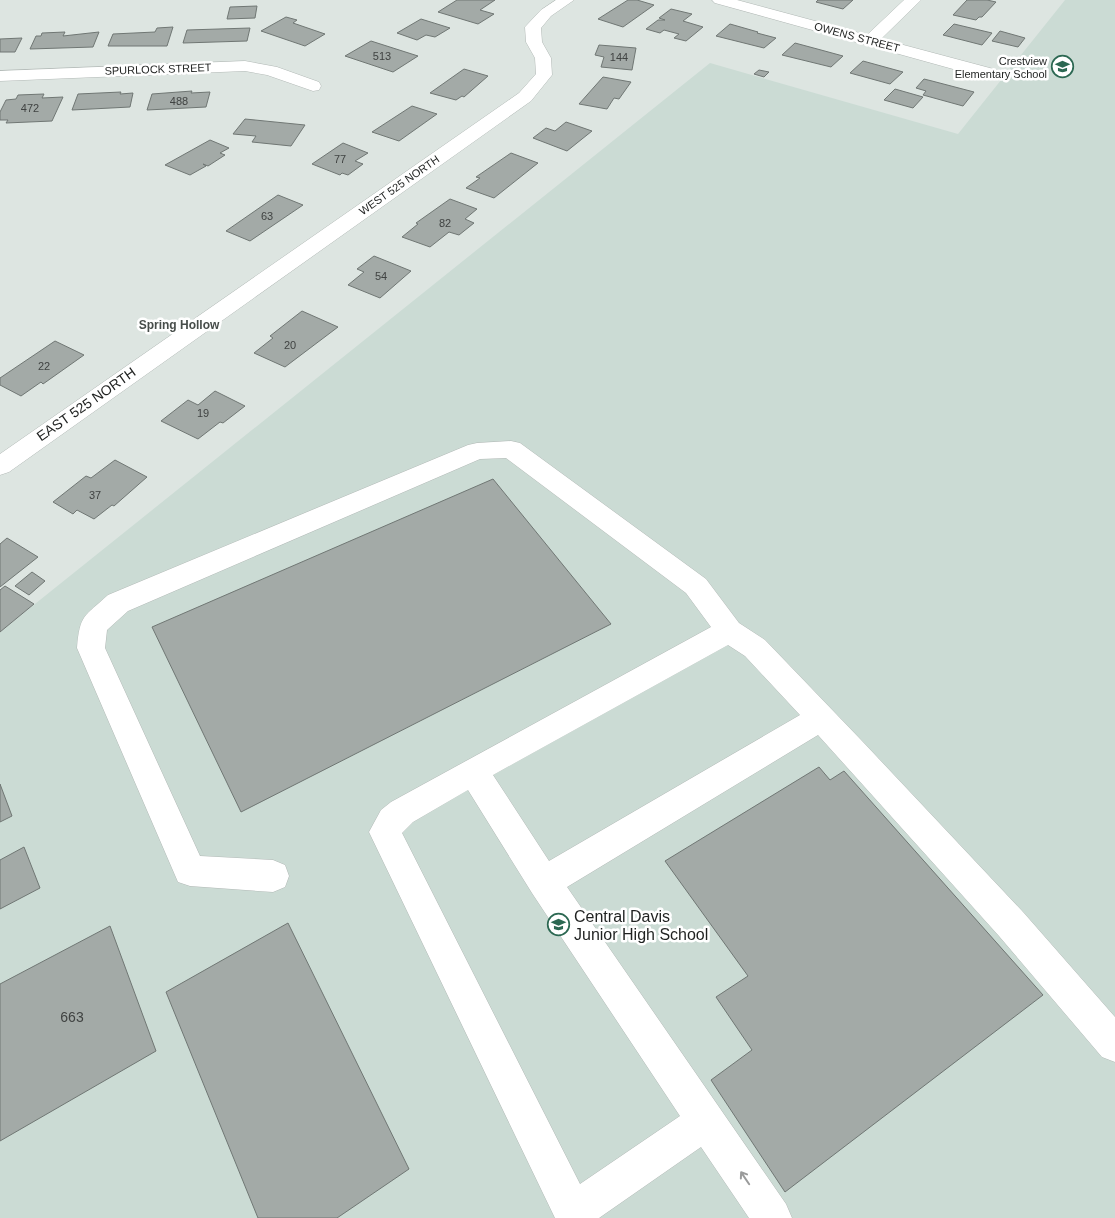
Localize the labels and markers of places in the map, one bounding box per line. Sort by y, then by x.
place label: Crestview Elementary School [955,55,1047,80]
school or university icon: Crestview Elementary School [1051,55,1075,79]
place label: Central Davis Junior High School [574,908,708,943]
school or university icon: Central Davis Junior High School [546,913,570,937]

